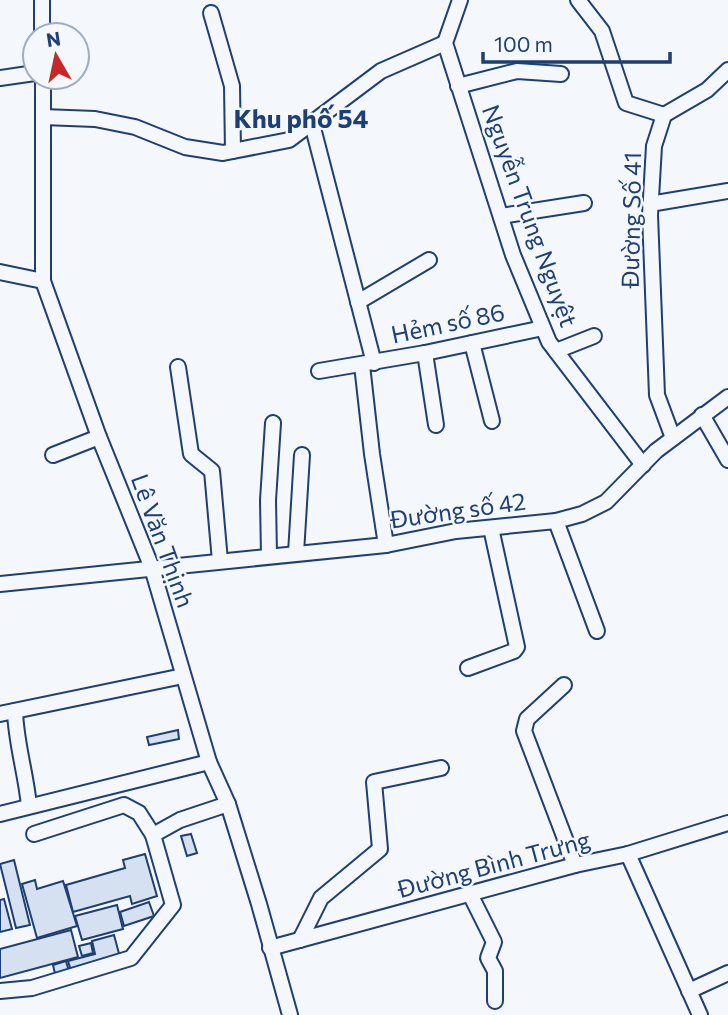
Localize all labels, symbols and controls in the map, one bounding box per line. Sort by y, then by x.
north arrow [21,21,91,91]
scale bar [483,21,670,65]
text: N [44,26,62,51]
text: 100 m [494,31,553,56]
street label: Nguyễn Trung Nguyệt [477,101,584,331]
district label: Khu phố 54 [233,102,369,133]
street label: Đường Số 41 [615,152,646,289]
street label: Hẻm số 86 [388,296,507,349]
street label: Lê Văn Thịnh [126,470,201,611]
street label: Đường số 42 [387,486,527,534]
street label: Đường Bình Trưng [393,824,593,903]

